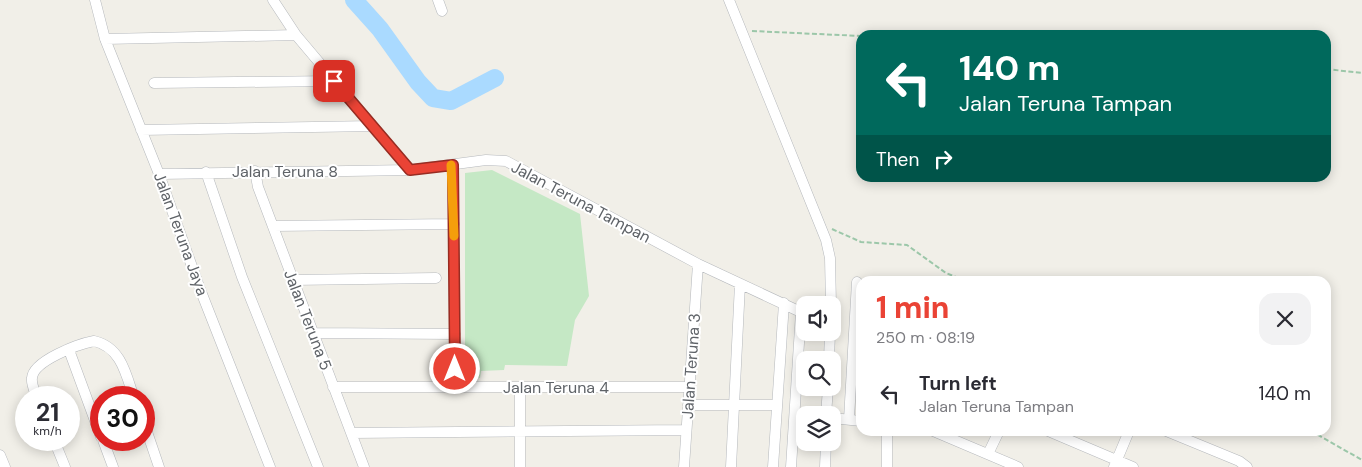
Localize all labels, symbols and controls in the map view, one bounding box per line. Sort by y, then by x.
text: 140 m [959,45,1060,91]
icon: left [876,50,941,115]
pin [313,60,355,102]
icon: arrive [320,67,348,95]
text: Jalan Teruna Tampan [959,89,1172,118]
icon: right [929,145,957,173]
text: Then [876,147,919,172]
street label: Jalan Teruna Tampan [508,156,654,248]
street label: Jalan Teruna 8 [232,161,338,182]
street label: Jalan Teruna Jaya [149,169,213,299]
street label: Jalan Teruna 5 [279,267,337,373]
text: 1 min [876,288,949,327]
button: close [1259,293,1311,345]
map controls [796,296,841,451]
button: sound [796,296,841,341]
street label: Jalan Teruna 3 [677,313,705,419]
text: 250 m · 08:19 [876,327,975,348]
position arrow [428,342,480,394]
button: search [796,351,841,396]
text: Turn left [919,371,997,396]
street label: Jalan Teruna 4 [503,377,609,398]
icon: left [876,380,904,408]
text: 140 m [1259,381,1311,406]
speed limit sign: 30 [90,386,155,451]
text: 21 [36,396,59,429]
text: Jalan Teruna Tampan [919,396,1074,417]
button: layers [796,406,841,451]
text: km/h [33,423,62,439]

